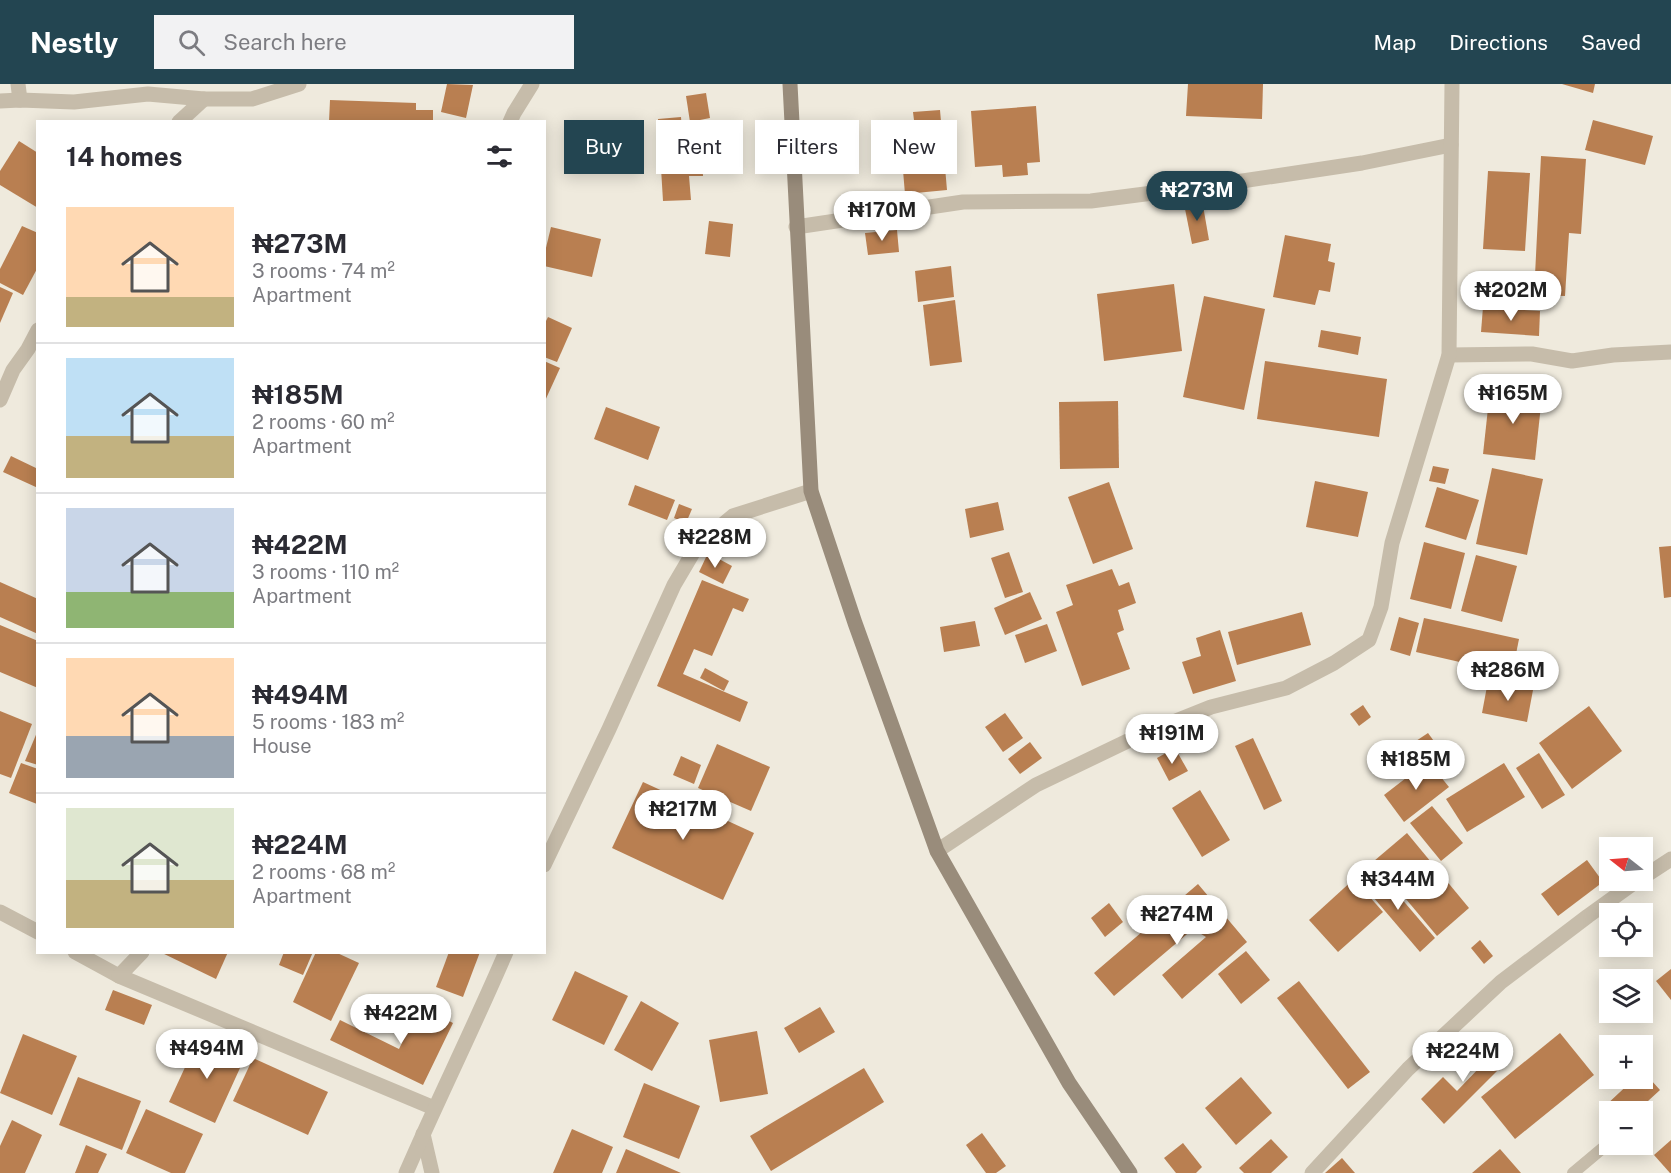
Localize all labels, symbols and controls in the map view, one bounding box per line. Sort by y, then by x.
search box [154,15,574,69]
text: Nestly [30,26,118,59]
icon: search [175,26,208,59]
text: Search here [223,29,347,55]
text: Map [1374,30,1416,55]
text: Directions [1449,30,1548,55]
text: Saved [1581,30,1641,55]
chip: Buy [564,120,644,174]
chip: Rent [656,120,743,174]
chip: Filters [755,120,859,174]
chip: New [871,120,957,174]
icon: filters [483,140,516,173]
text: 14 homes [66,141,182,172]
pin: ₦273M [1155,171,1239,222]
text: ₦273M [1160,178,1234,202]
pin: ₦170M [840,191,924,242]
text: ₦170M [848,198,916,222]
text: ₦273M [252,228,347,259]
icon: home [114,231,186,303]
text: 3 rooms · 74 m² [252,259,395,283]
pin: ₦202M [1469,271,1553,322]
text: ₦202M [1474,278,1548,302]
text: Apartment [252,283,352,307]
pin: ₦165M [1471,374,1555,425]
text: ₦185M [252,379,344,410]
text: ₦165M [1478,381,1548,405]
icon: home [114,382,186,454]
text: 2 rooms · 60 m² [252,410,395,434]
text: Apartment [252,434,352,458]
pin: ₦228M [673,518,757,569]
text: ₦228M [678,525,752,549]
text: ₦422M [252,529,348,560]
icon: home [114,532,186,604]
text: 3 rooms · 110 m² [252,560,399,584]
text: Apartment [252,584,352,608]
pin: ₦286M [1466,651,1550,702]
text: ₦286M [1471,658,1545,682]
text: ₦494M [252,679,349,710]
icon: home [114,682,186,754]
text: 5 rooms · 183 m² [252,710,404,734]
pin: ₦191M [1130,714,1214,765]
text: ₦191M [1139,721,1205,745]
text: House [252,734,312,758]
pin: ₦185M [1374,740,1458,791]
text: ₦185M [1381,747,1451,771]
pin: ₦217M [641,790,725,841]
text: ₦217M [649,797,717,821]
text: ₦224M [252,829,348,860]
icon: home [114,832,186,904]
north arrow [1599,837,1653,891]
map controls [1599,837,1653,1155]
text: 2 rooms · 68 m² [252,860,395,884]
pin: ₦344M [1356,860,1440,911]
text: ₦344M [1361,867,1435,891]
text: Apartment [252,884,352,908]
pin: ₦274M [1135,895,1219,946]
text: ₦274M [1140,902,1214,926]
button: locate [1599,903,1653,957]
button: layers [1599,969,1653,1023]
pin: ₦422M [359,994,443,1045]
text: ₦422M [364,1001,438,1025]
pin: ₦494M [165,1029,249,1080]
pin: ₦224M [1421,1032,1505,1083]
button: + [1599,1035,1653,1089]
text: ₦494M [170,1036,244,1060]
text: ₦224M [1426,1039,1500,1063]
button: − [1599,1101,1653,1155]

